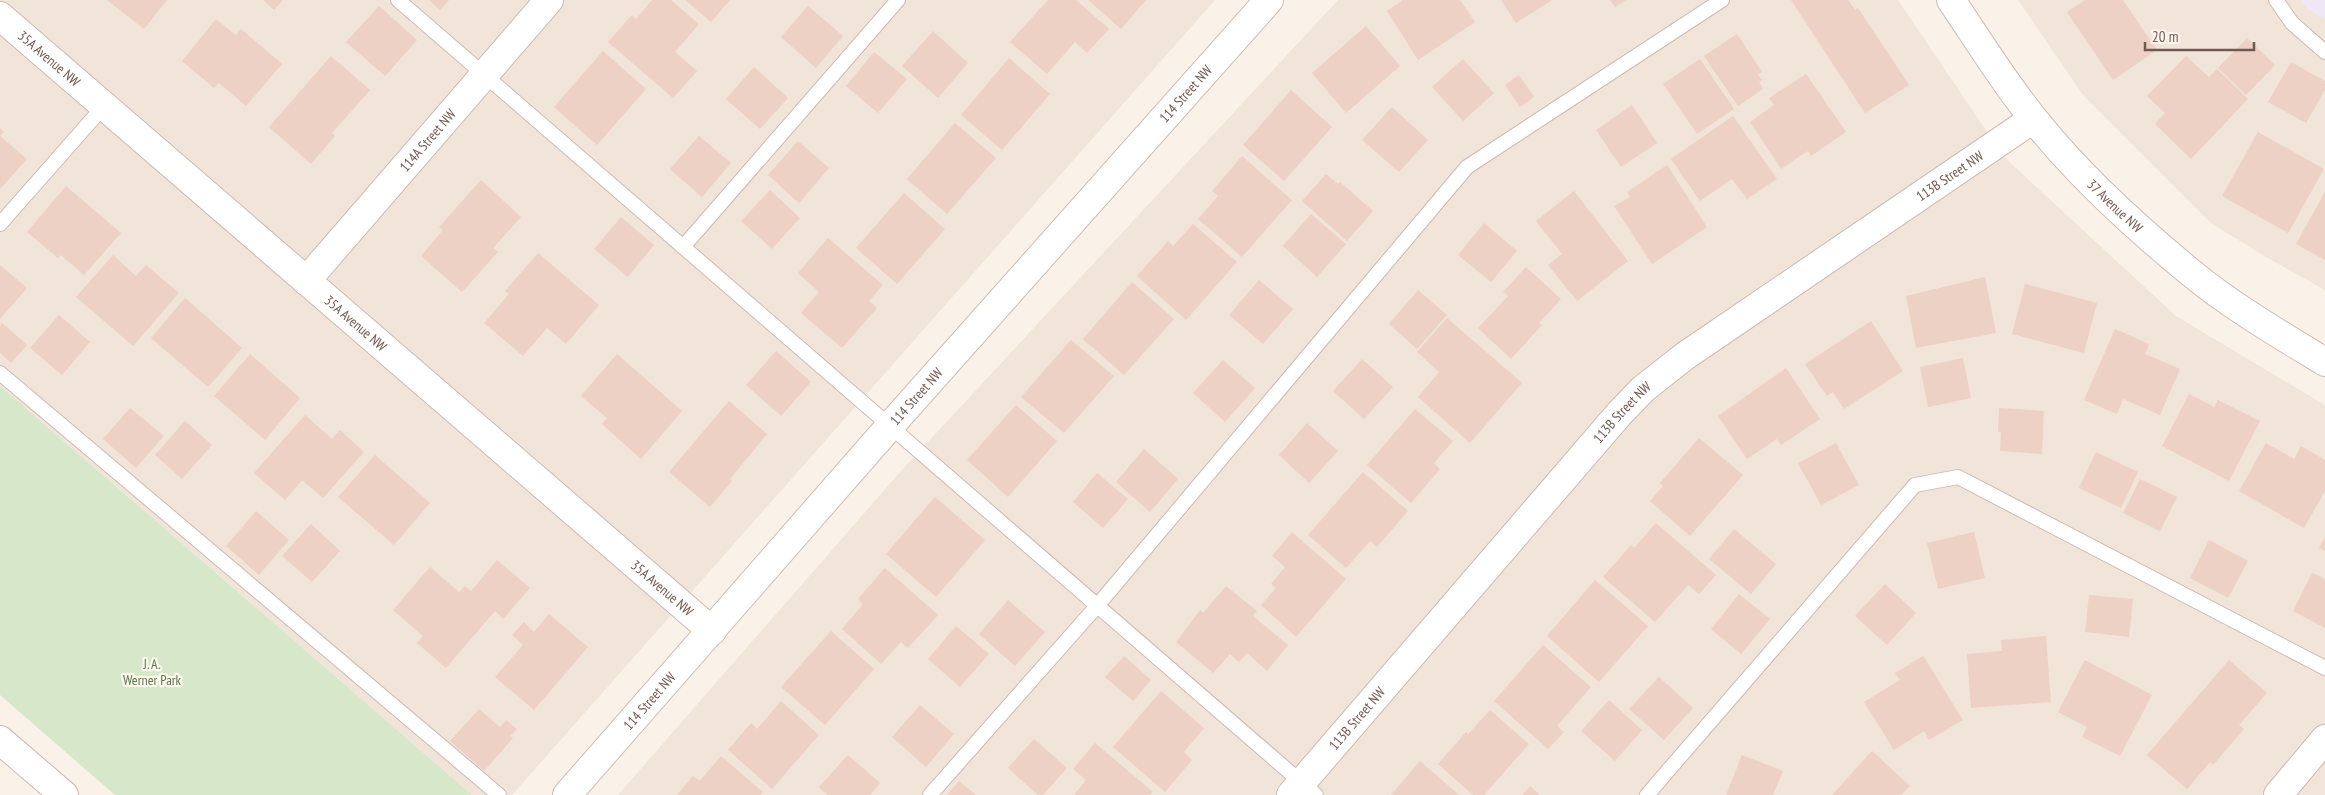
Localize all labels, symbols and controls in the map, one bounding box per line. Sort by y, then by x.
scale bar [2145,20,2254,52]
street label: 35A Avenue NW [14,27,85,91]
text: 20 m [2152,27,2178,46]
street label: 114 Street NW [1155,61,1216,126]
street label: 114A Street NW [396,105,460,175]
street label: 113B Street NW [1913,146,1987,205]
street label: 37 Avenue NW [2083,175,2147,237]
street label: 35A Avenue NW [321,291,391,356]
street label: 114 Street NW [886,364,947,429]
street label: 113B Street NW [1589,377,1655,447]
street label: 35A Avenue NW [627,556,698,620]
park label: J. A. Werner Park [123,655,182,689]
street label: 114 Street NW [619,668,680,734]
street label: 113B Street NW [1325,683,1389,754]

